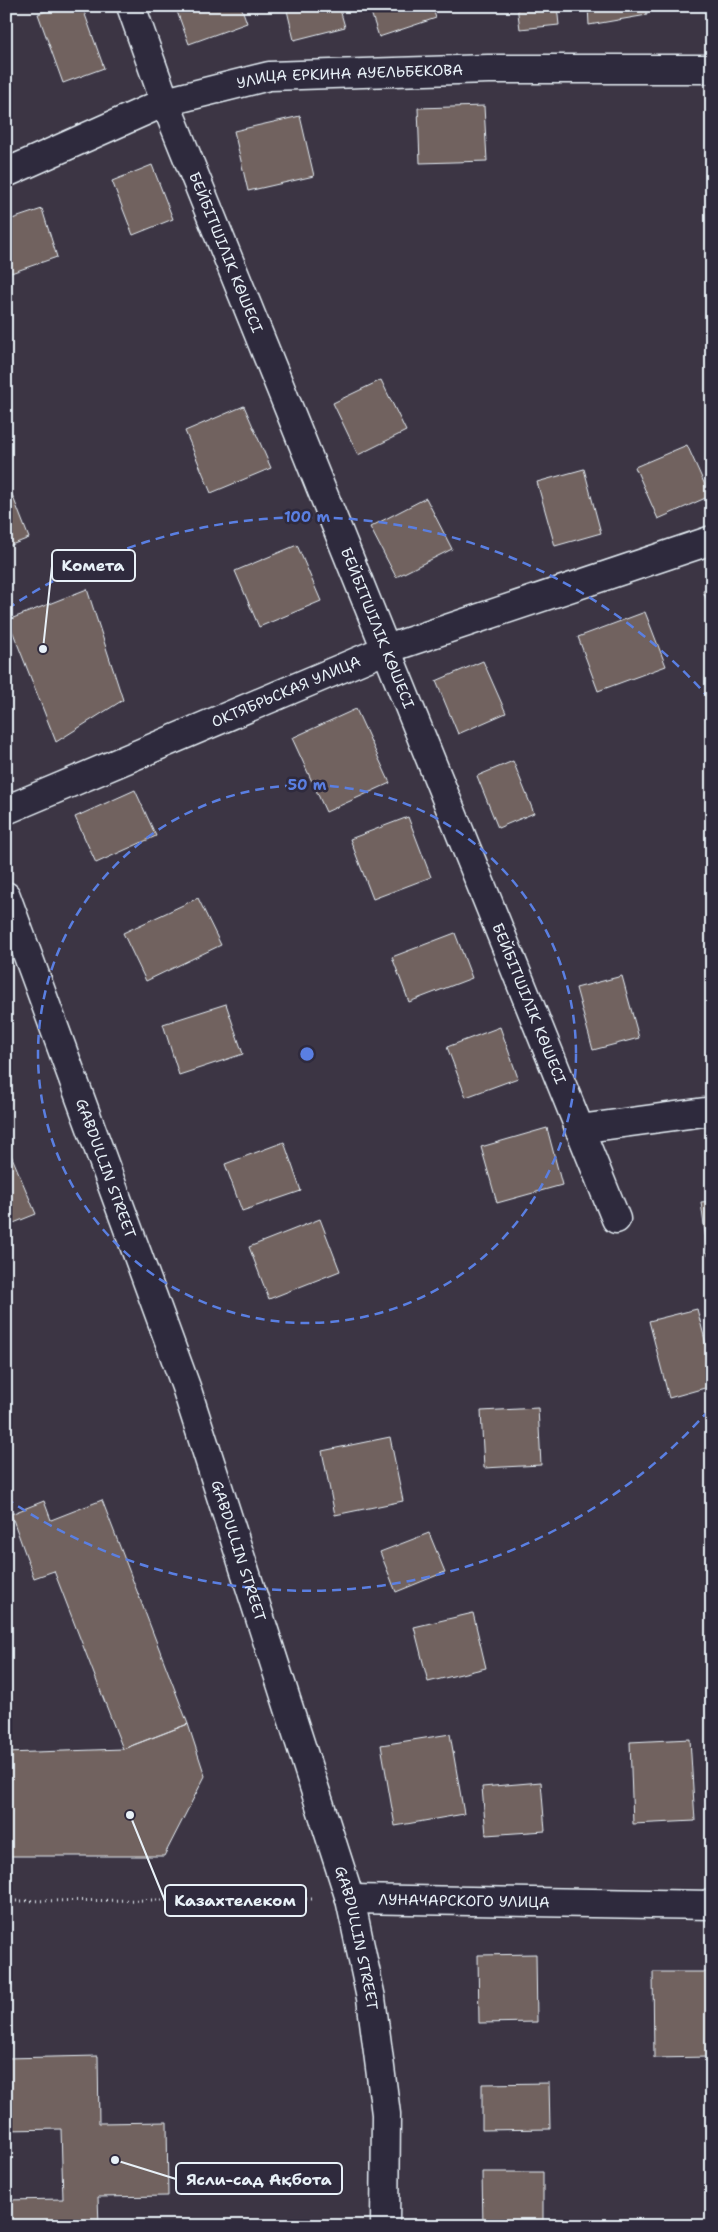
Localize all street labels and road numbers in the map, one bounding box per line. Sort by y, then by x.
street label: УЛИЦА ЕРКИНА АУЕЛЬБЕКОВА [235,60,464,94]
street label: БЕЙБІТШІЛІК КӨШЕСІ [184,169,267,336]
street label: БЕЙБІТШІЛІК КӨШЕСІ [336,544,419,711]
street label: ОКТЯБРЬСКАЯ УЛИЦА [208,651,364,732]
street label: БЕЙБІТШІЛІК КӨШЕСІ [487,920,570,1087]
street label: GABDULLIN STREET [71,1096,141,1241]
street label: GABDULLIN STREET [207,1478,270,1624]
street label: GABDULLIN STREET [330,1863,382,2011]
street label: ЛУНАЧАРСКОГО УЛИЦА [378,1889,550,1912]

